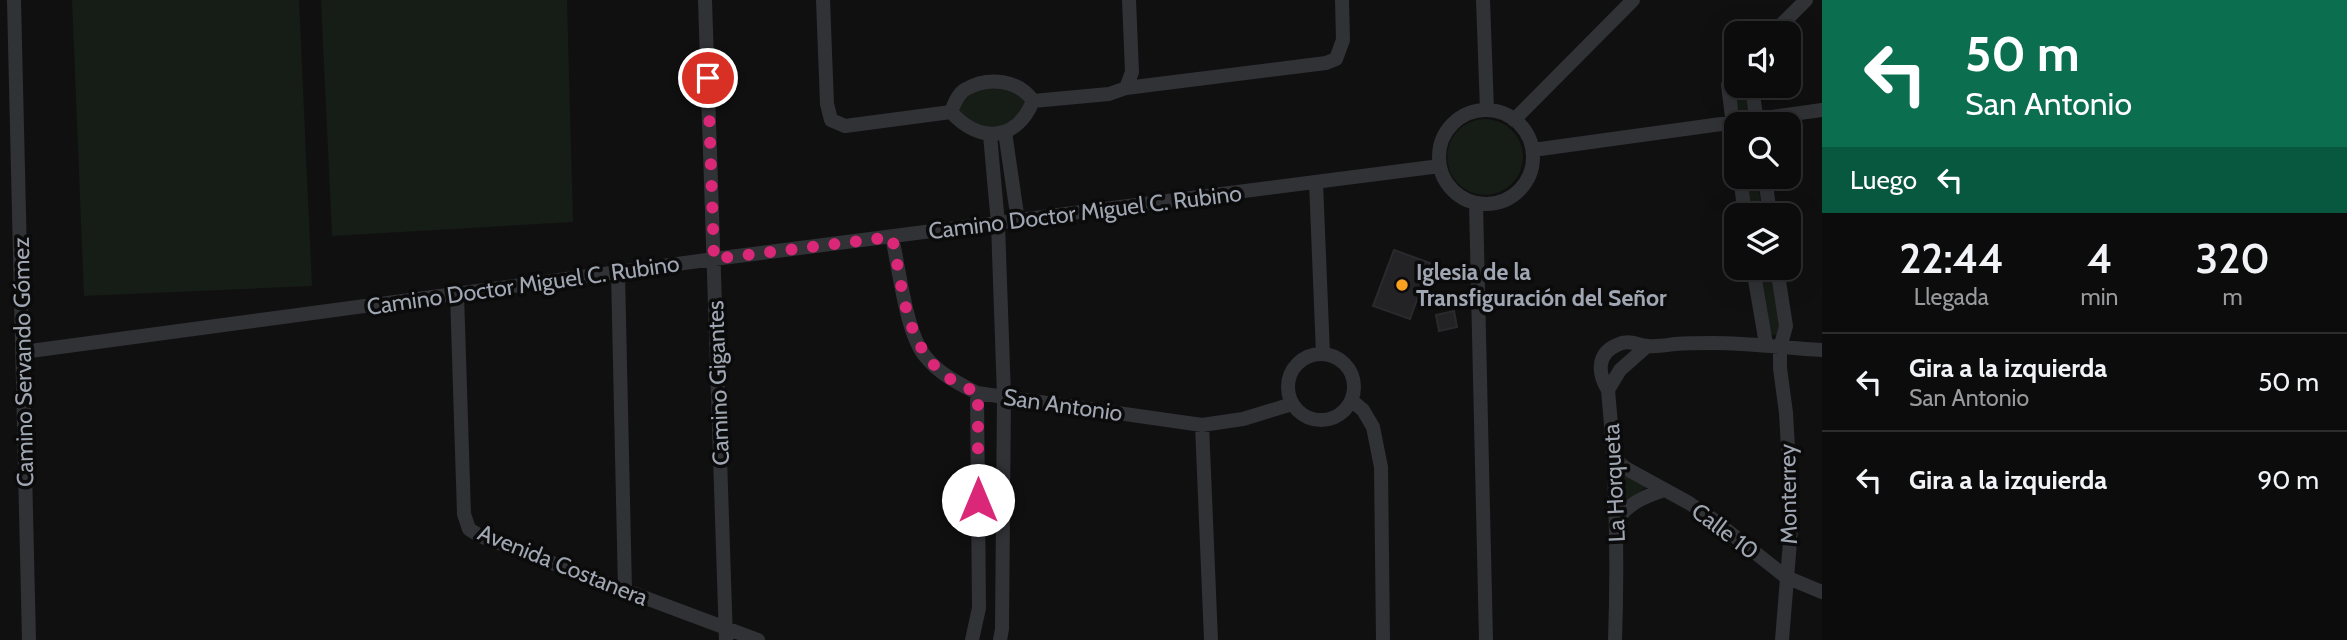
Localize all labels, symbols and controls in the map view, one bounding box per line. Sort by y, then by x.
map controls [1724,21,1801,280]
button: sound [1724,21,1801,98]
text: 50 m [1965,24,2080,83]
icon: left [1850,28,1941,119]
pin [678,48,738,108]
icon: arrive [689,59,727,97]
text: San Antonio [1965,84,2132,123]
button: search [1724,112,1801,189]
icon: left [1931,161,1969,199]
text: Luego [1850,164,1917,196]
street label: Camino Doctor Miguel C. Rubino [927,179,1243,245]
button: layers [1724,203,1801,280]
text: 22:44 [1899,232,2003,284]
text: 4 [2087,232,2112,284]
text: 320 [2196,232,2270,284]
street label: Camino Servando Gómez [7,237,39,487]
street label: Camino Doctor Miguel C. Rubino [365,249,681,321]
place label: Iglesia de la Transfiguración del Señor [1416,258,1667,312]
marker: Iglesia de la Transfiguración del Señor [1394,277,1410,293]
text: Llegada [1914,283,1989,311]
text: min [2081,283,2118,311]
text: m [2223,283,2243,311]
street label: Camino Gigantes [701,300,735,466]
text: Gira a la izquierda [1909,352,2107,384]
icon: left [1850,363,1888,401]
text: 50 m [2258,366,2319,398]
street label: San Antonio [1002,383,1124,427]
text: San Antonio [1909,384,2029,412]
street label: La Horqueta [1597,423,1631,543]
street label: Monterrey [1773,443,1803,545]
icon: left [1850,461,1888,499]
position arrow [941,463,1015,537]
text: Gira a la izquierda [1909,464,2107,496]
text: 90 m [2257,464,2319,496]
street label: Calle 10 [1686,497,1764,565]
street label: Avenida Costanera [474,518,652,612]

